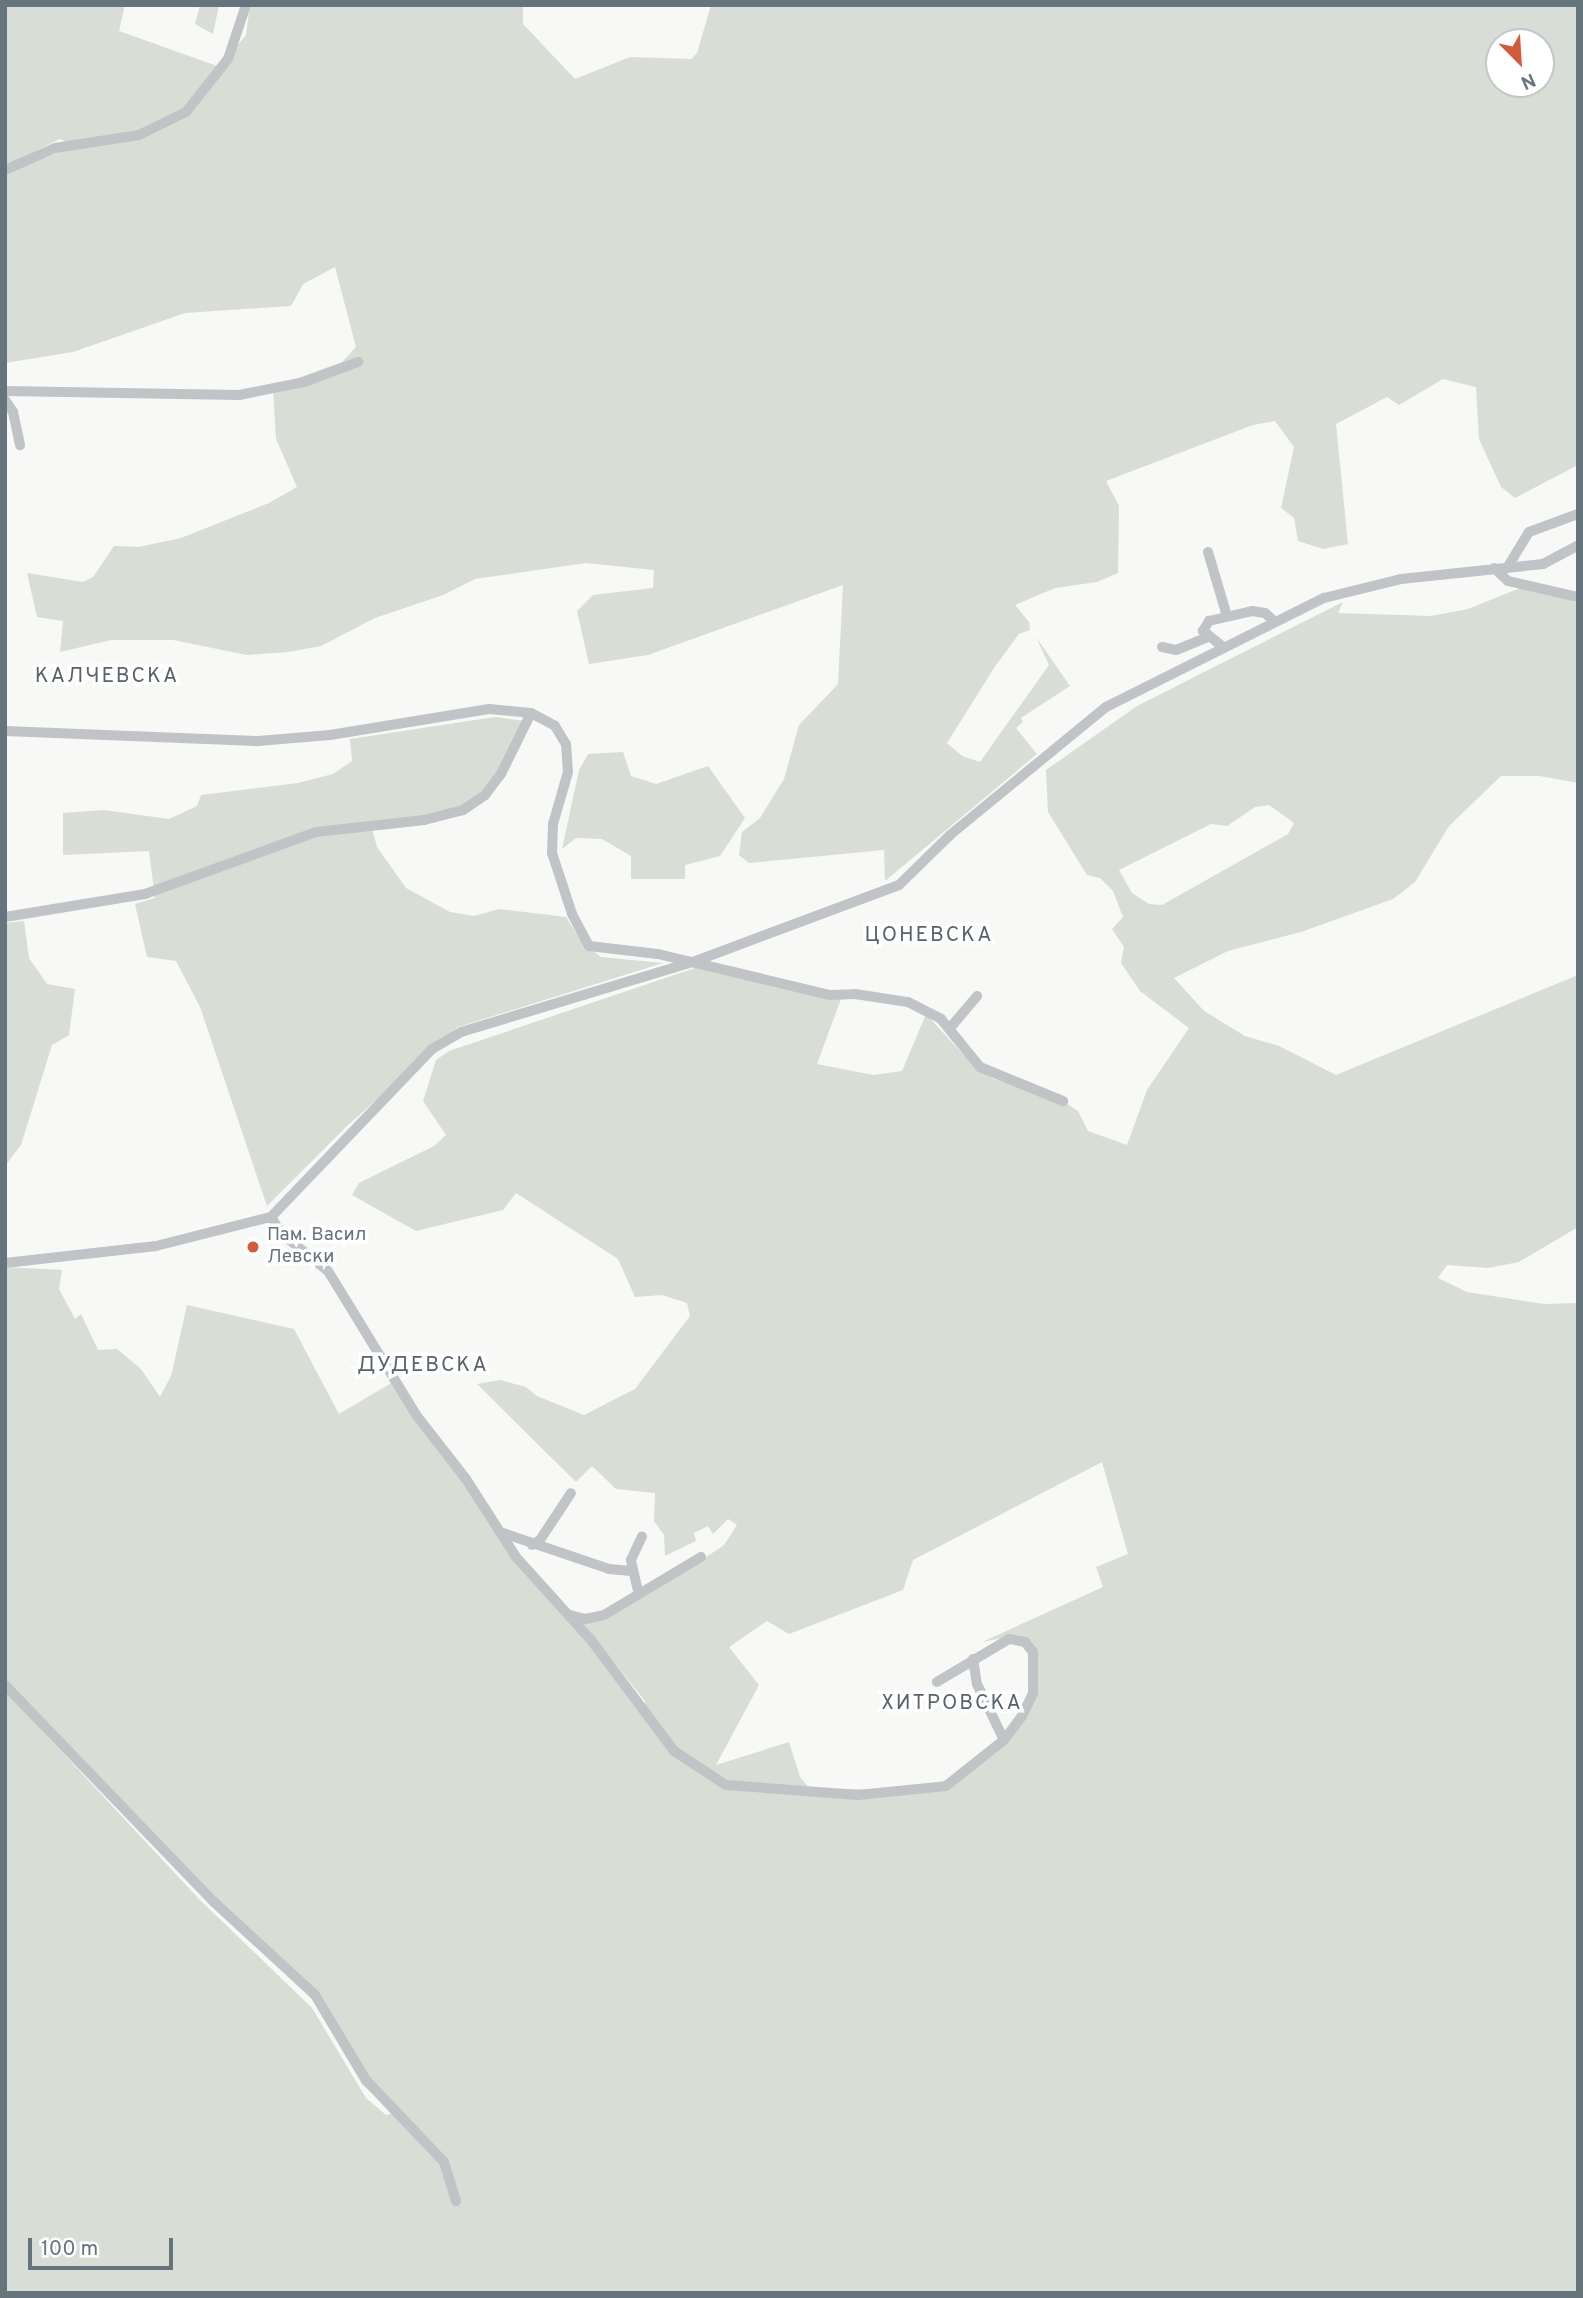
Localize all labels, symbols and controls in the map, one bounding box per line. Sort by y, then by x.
north arrow [1485,28,1555,98]
text: N [1517,67,1539,94]
district label: КАЛЧЕВСКА [36,664,178,690]
district label: ЦОНЕВСКА [866,923,992,949]
place label: Пам. Васил Левски [267,1225,367,1269]
marker: Пам. Васил Левски [245,1239,261,1255]
district label: ДУДЕВСКА [358,1353,488,1379]
district label: ХИТРОВСКА [882,1691,1022,1717]
scale bar [32,2224,177,2268]
text: 100 m [41,2236,98,2263]

